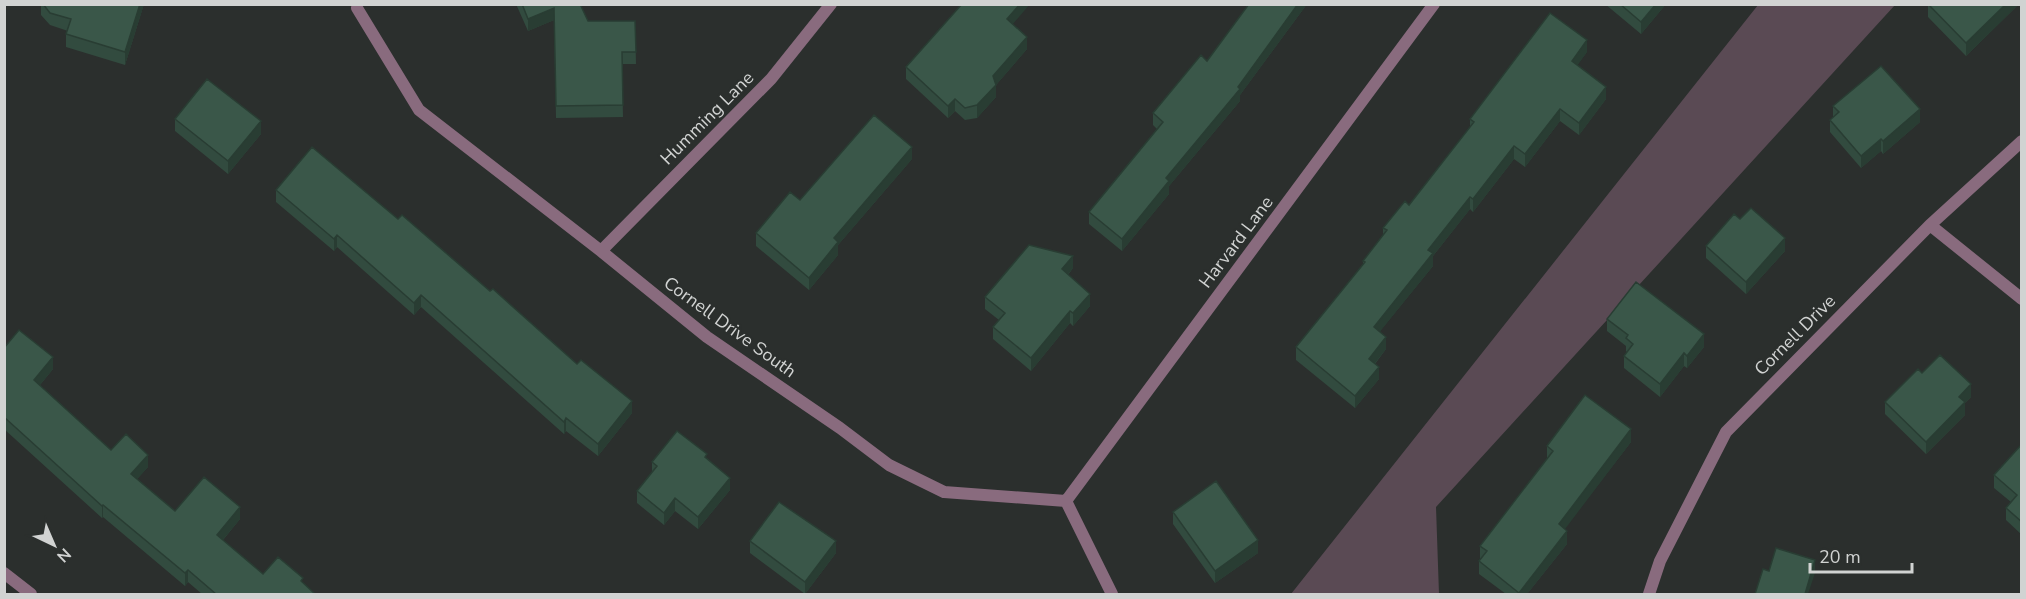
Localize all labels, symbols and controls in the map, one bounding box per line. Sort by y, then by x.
street label: Humming Lane [655,66,759,170]
street label: Harvard Lane [1193,191,1279,293]
street label: Cornell Drive South [659,271,801,383]
street label: Cornell Drive [1749,289,1841,381]
north arrow [24,515,84,575]
scale bar [1810,536,1912,574]
text: N [52,543,76,567]
text: 20 m [1819,545,1861,569]

